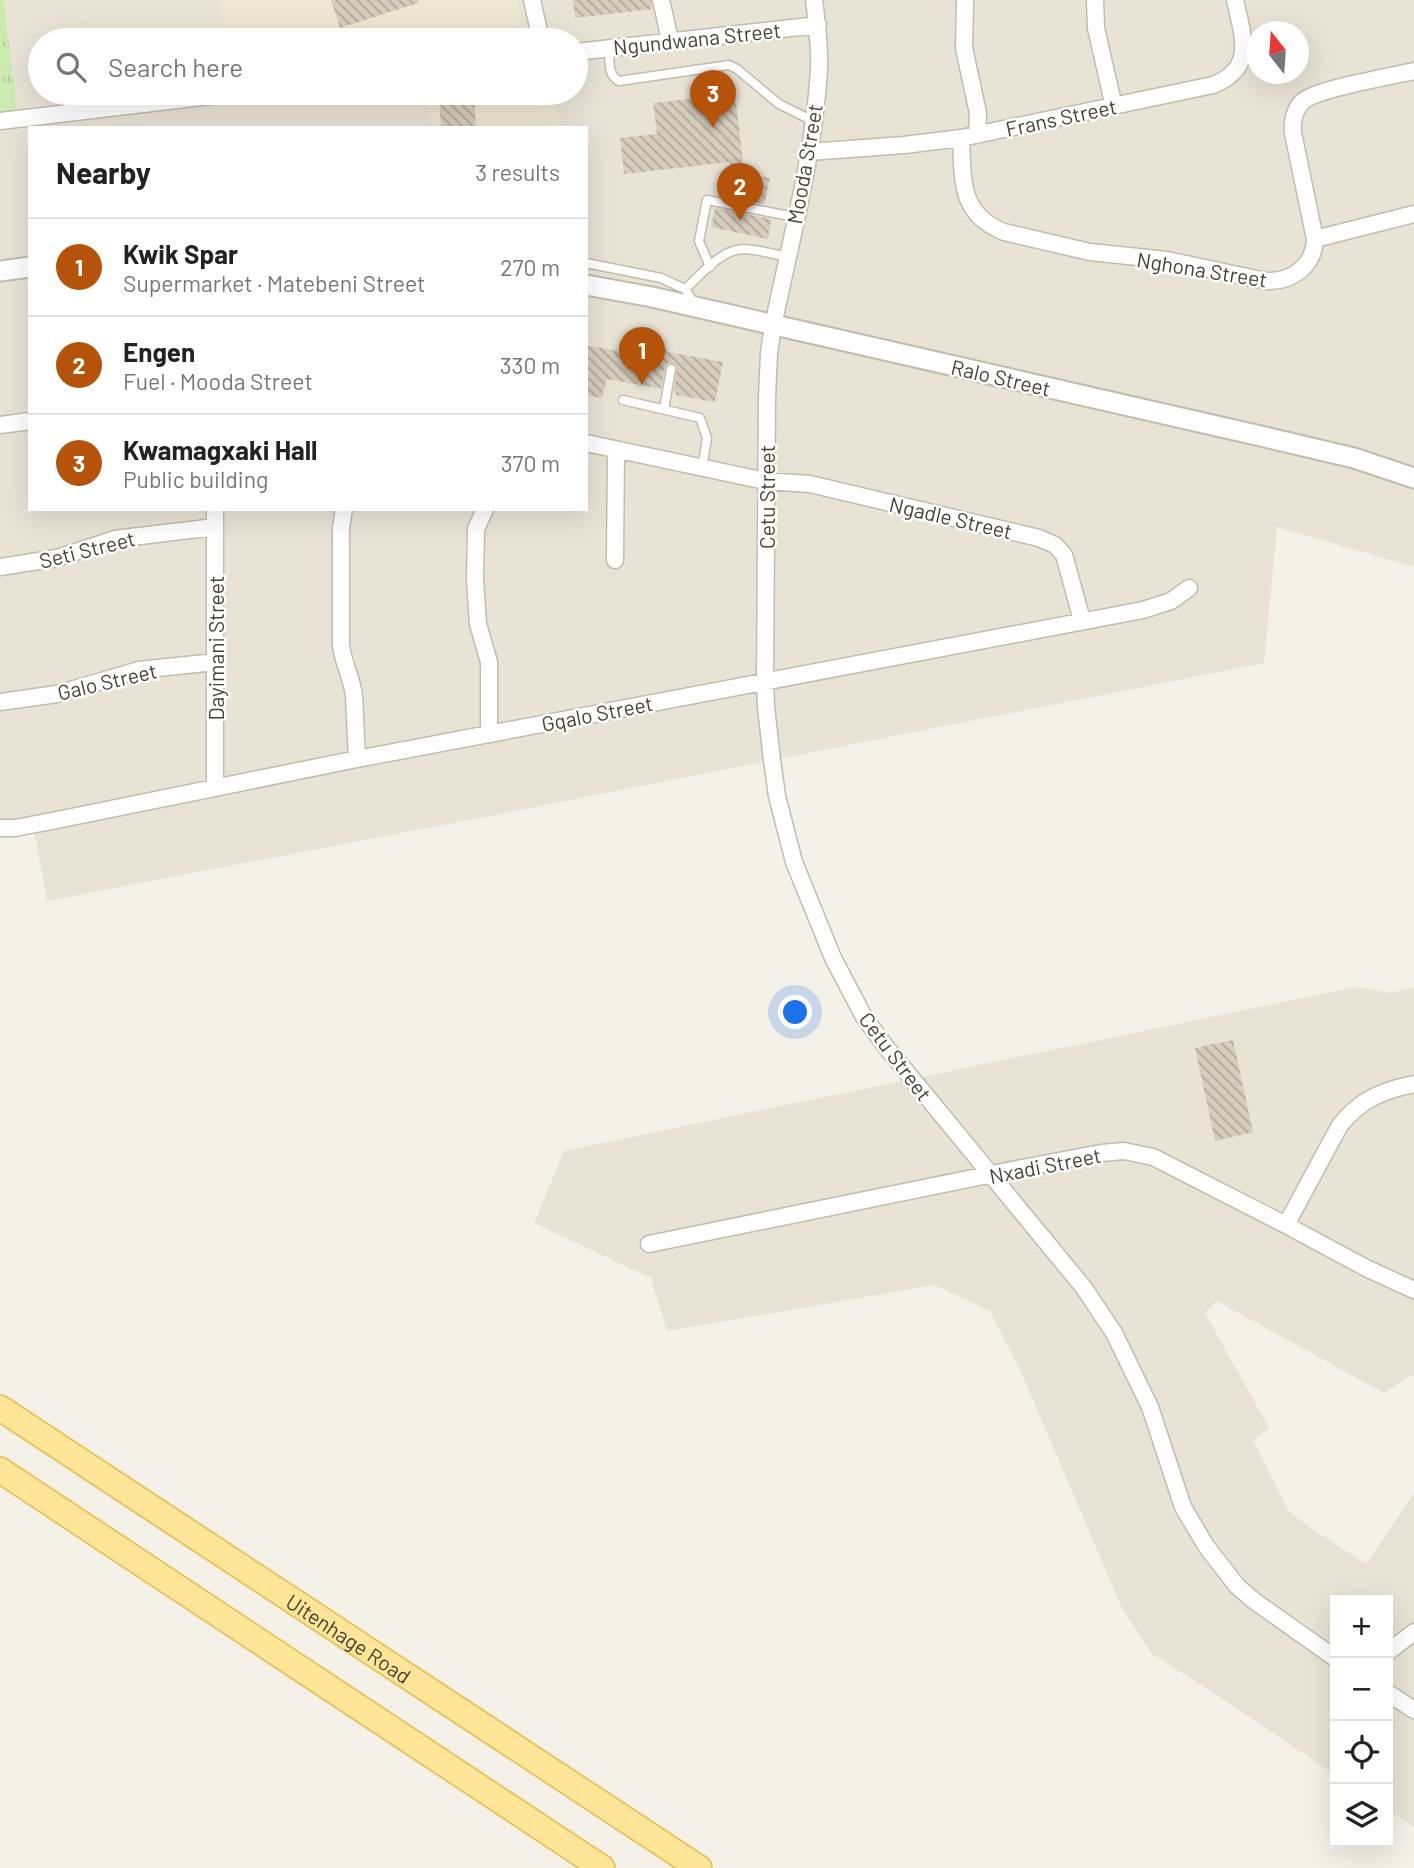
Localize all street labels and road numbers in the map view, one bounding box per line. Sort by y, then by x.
street label: Ngundwana Street [612,17,782,59]
street label: Frans Street [1003,93,1119,141]
street label: Mooda Street [781,102,827,226]
street label: Nghona Street [1135,246,1269,292]
street label: Ralo Street [949,353,1053,401]
street label: Cetu Street [754,445,779,549]
street label: Ngadle Street [887,491,1015,543]
street label: Seti Street [37,525,137,573]
street label: Dayimani Street [203,576,228,720]
street label: Galo Street [55,657,159,705]
street label: Gqalo Street [539,690,655,736]
street label: Cetu Street [855,1007,937,1105]
street label: Nxadi Street [987,1142,1103,1188]
street label: Uitenhage Road [282,1588,416,1688]

